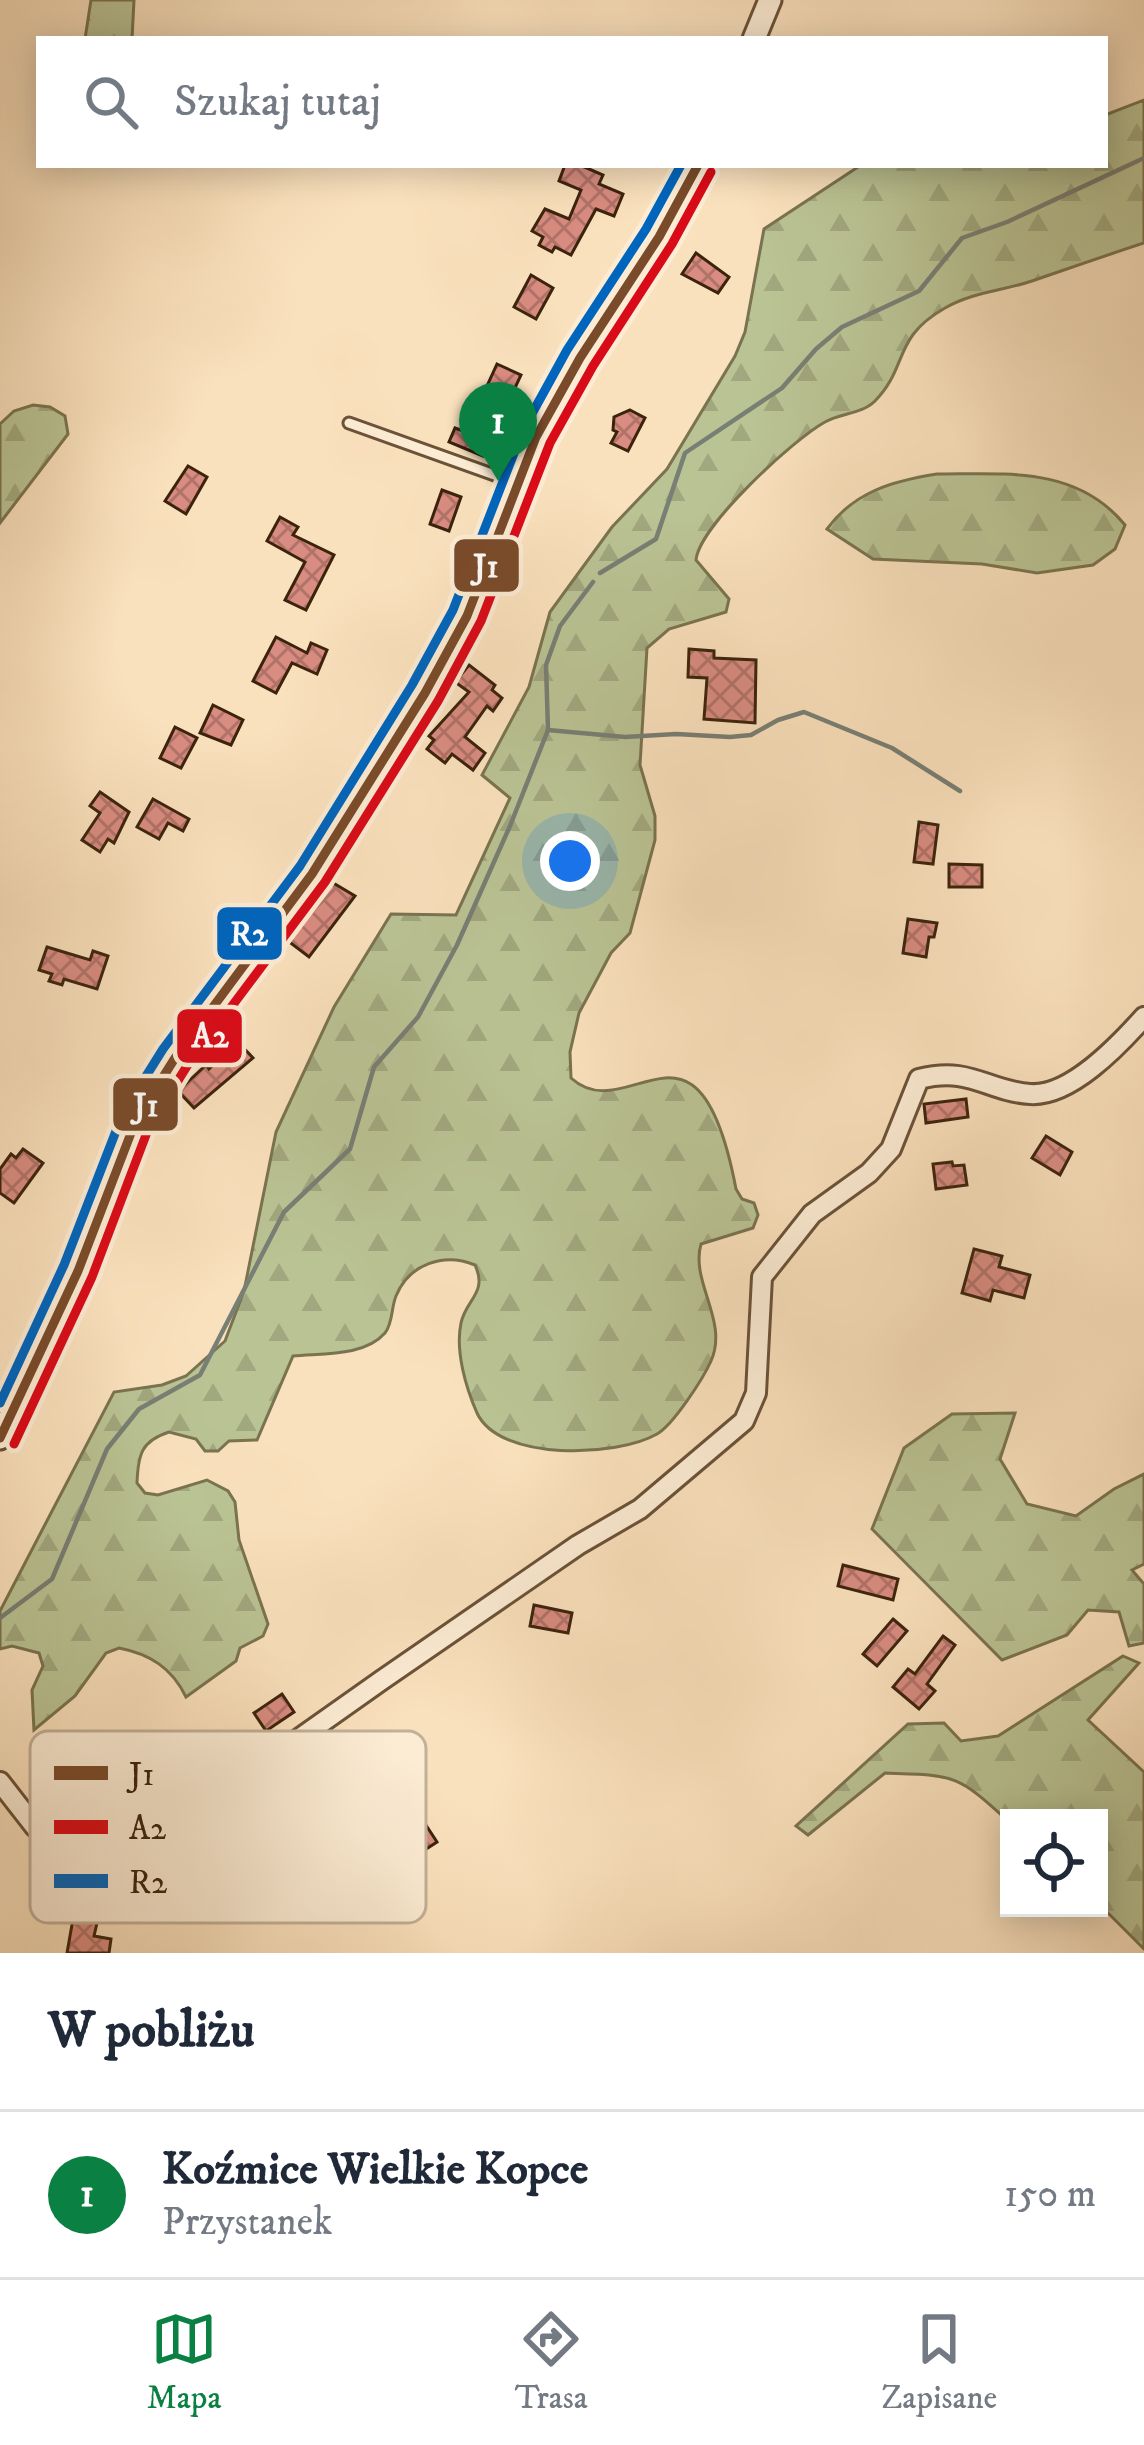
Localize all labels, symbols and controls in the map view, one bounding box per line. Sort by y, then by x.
search box [36,36,1108,168]
icon: search [78,69,144,135]
text: Szukaj tutaj [174,74,381,130]
pin: 1 [459,382,537,481]
line badge: J1 [452,537,521,594]
text: J1 [469,547,499,588]
your location [540,831,600,891]
line badge: R2 [215,905,284,962]
text: R2 [230,915,269,956]
line badge: A2 [175,1007,244,1065]
text: A2 [190,1017,229,1058]
line badge: J1 [111,1076,180,1133]
text: J1 [129,1086,159,1127]
legend [30,1731,426,1923]
text: J1 [126,1755,154,1796]
text: A2 [129,1809,166,1850]
map controls [1000,1809,1108,1917]
button: locate [1000,1809,1108,1917]
text: R2 [129,1863,167,1904]
text: W pobliżu [48,1999,255,2063]
text: Koźmice Wielkie Kopce [162,2142,588,2198]
text: 1 [80,2170,94,2219]
text: 150 m [1004,2170,1096,2219]
text: Przystanek [162,2198,332,2247]
tab: Mapa [147,2306,221,2419]
tab: Trasa [515,2306,588,2419]
tab: Zapisane [881,2306,997,2419]

